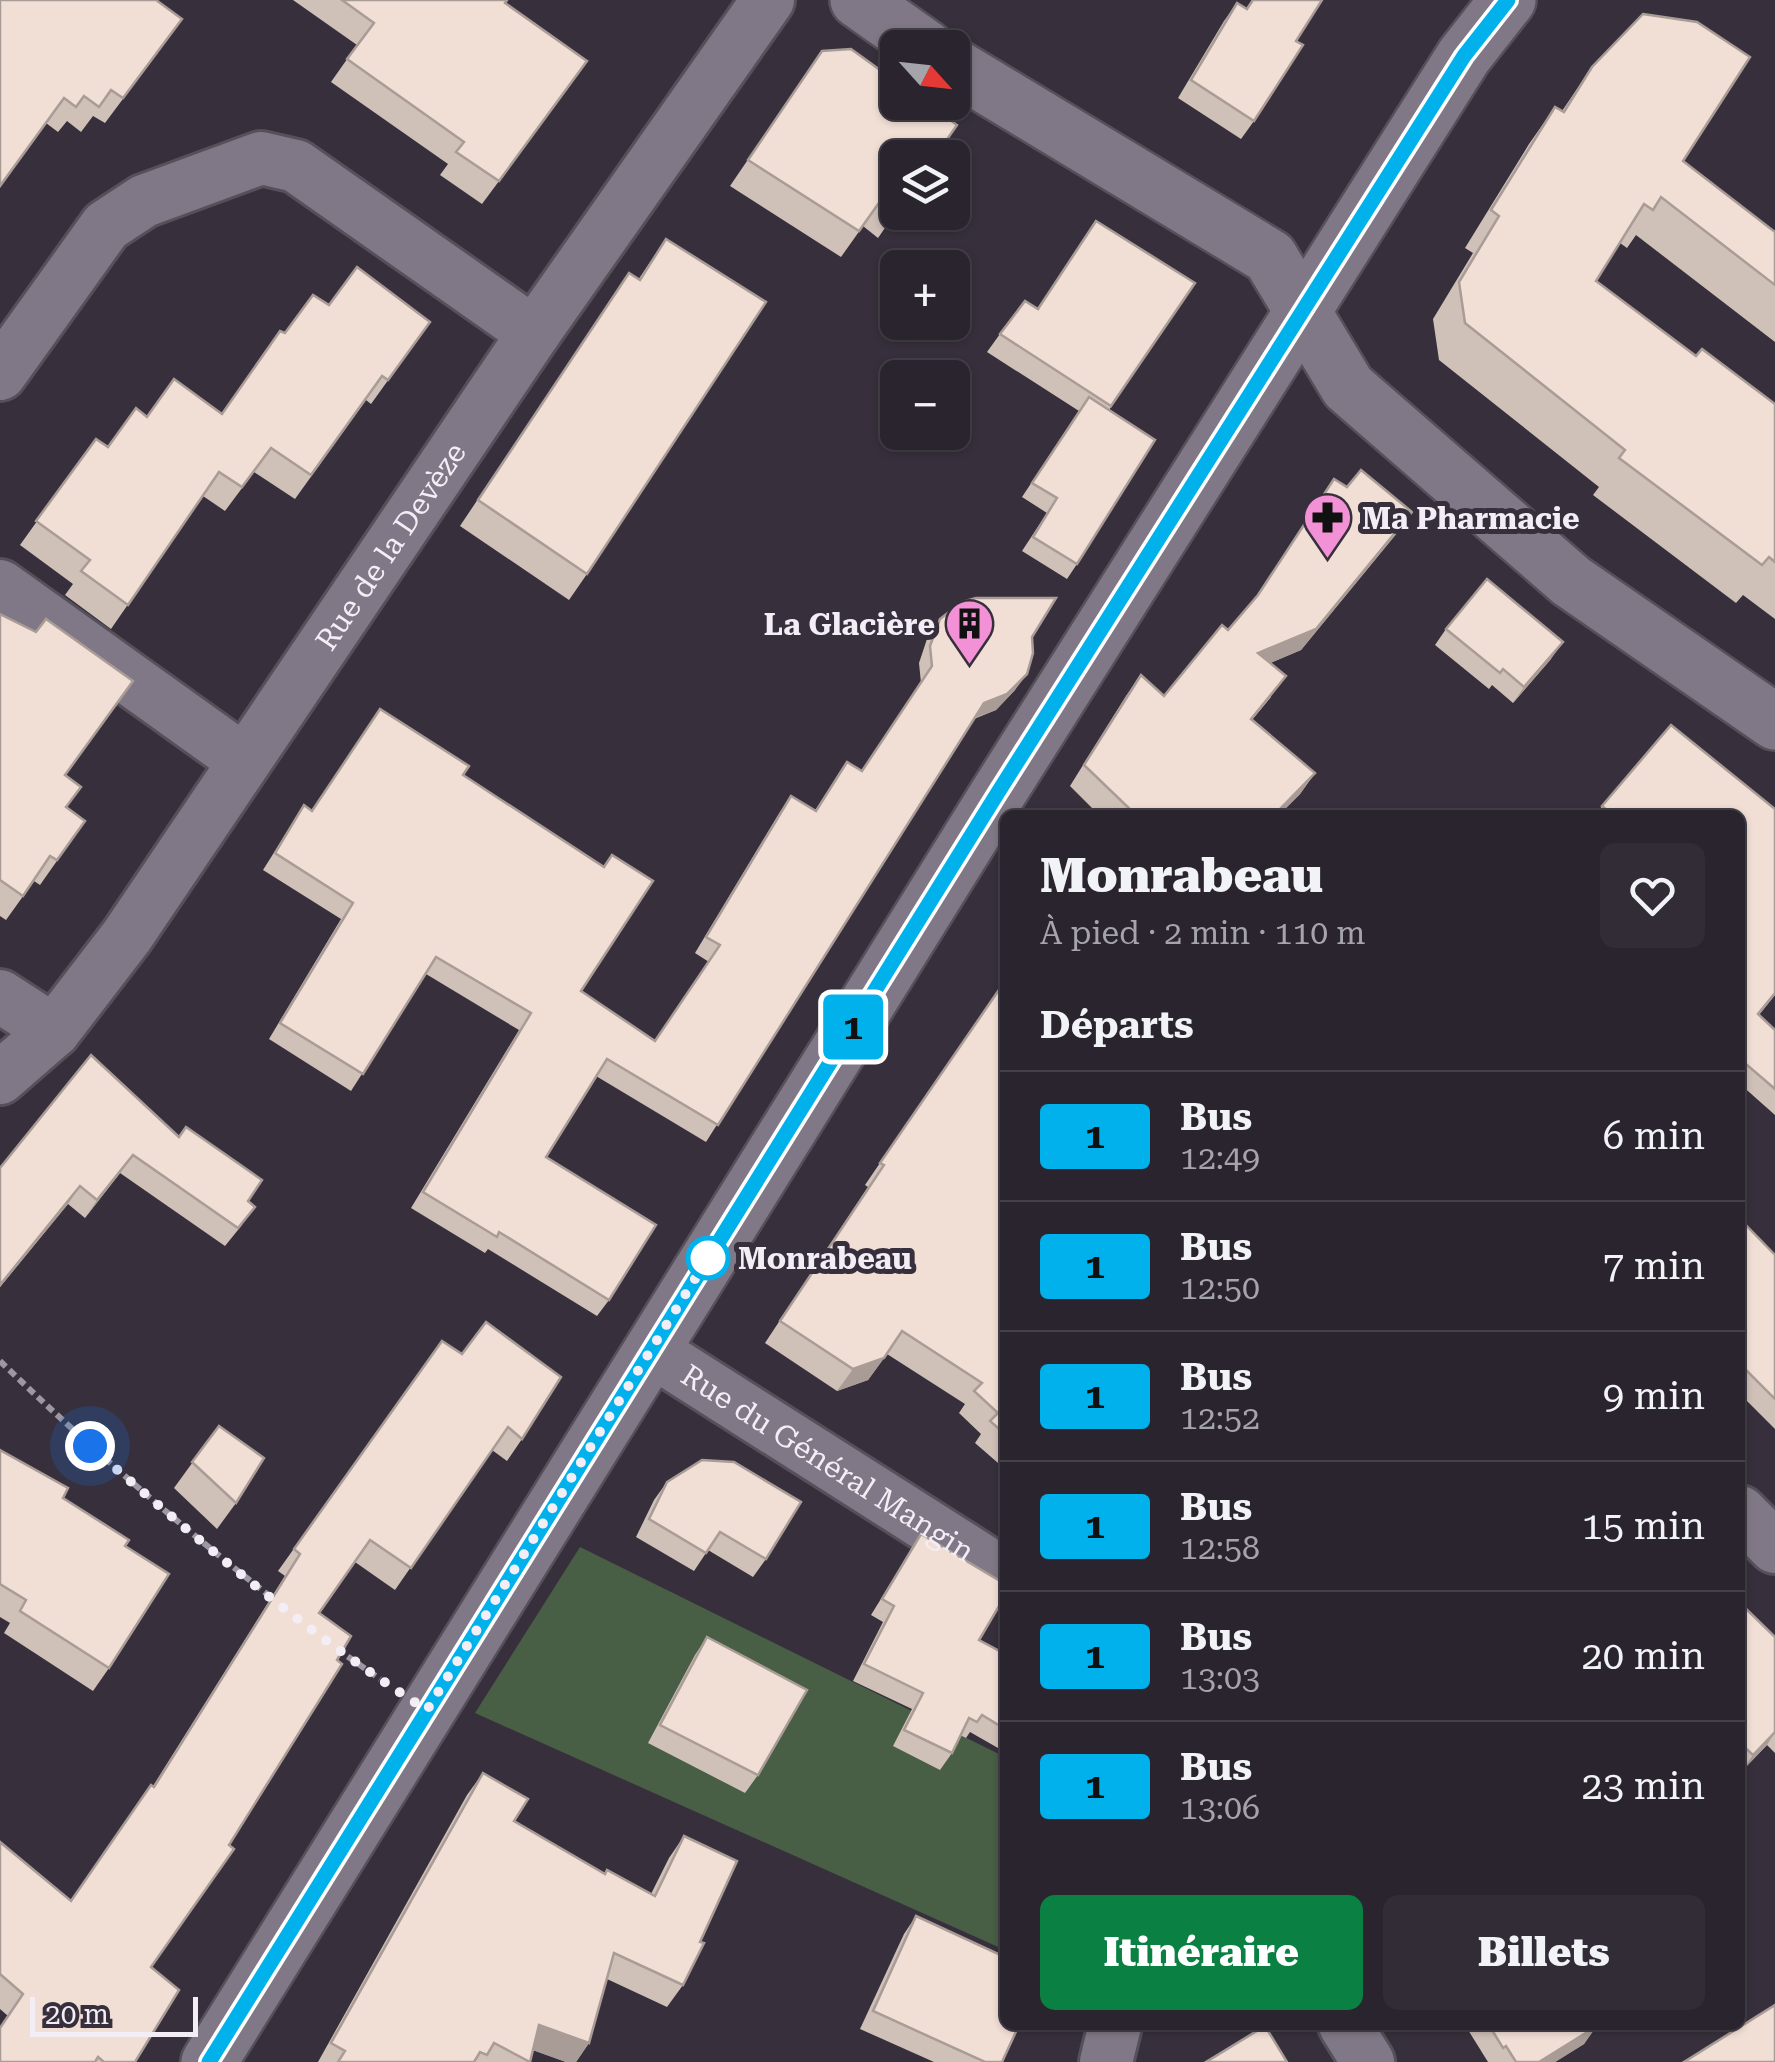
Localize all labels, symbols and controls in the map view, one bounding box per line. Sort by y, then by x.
north arrow [880,30,970,120]
map controls [880,30,970,450]
button: layers [880,140,970,230]
button: + [880,250,970,340]
button: − [880,360,970,450]
street label: Rue de la Devèze [308,436,473,656]
pharmacy icon: Ma Pharmacie [1301,492,1353,560]
place label: Ma Pharmacie [1362,501,1580,536]
building icon: La Glacière [944,598,996,666]
place label: La Glacière [764,607,935,642]
button: heart [1600,843,1705,948]
text: Monrabeau [1040,848,1323,904]
text: À pied · 2 min · 110 m [1040,914,1366,952]
line badge: 1 [820,994,886,1060]
text: Départs [1040,1003,1194,1047]
text: 1 [843,1007,863,1048]
text: Bus [1180,1095,1252,1139]
text: 6 min [1603,1114,1705,1158]
text: 1 [1085,1116,1105,1157]
text: 12:49 [1180,1139,1260,1177]
text: Bus [1180,1225,1252,1269]
marker: Monrabeau [687,1237,729,1279]
place label: Monrabeau [738,1241,912,1276]
text: 7 min [1603,1244,1705,1288]
text: 1 [1085,1246,1105,1287]
text: 12:50 [1180,1269,1260,1307]
text: Bus [1180,1355,1252,1399]
street label: Rue du Général Mangin [675,1357,981,1569]
text: 9 min [1603,1374,1705,1418]
text: 1 [1085,1376,1105,1417]
text: 12:52 [1180,1399,1260,1437]
your location [65,1421,115,1471]
text: Bus [1180,1485,1252,1529]
text: 15 min [1582,1504,1705,1548]
text: 1 [1085,1506,1105,1547]
text: 12:58 [1180,1529,1260,1567]
text: Bus [1180,1615,1252,1659]
text: 20 min [1582,1634,1705,1678]
text: 1 [1085,1636,1105,1677]
text: 13:03 [1180,1659,1260,1697]
text: Bus [1180,1745,1252,1789]
text: 23 min [1582,1764,1705,1808]
text: 1 [1085,1766,1105,1807]
text: 13:06 [1180,1789,1260,1827]
button: Itinéraire [1040,1895,1363,2010]
button: Billets [1383,1895,1705,2010]
scale bar [30,1992,198,2036]
text: 20 m [45,1998,109,2031]

